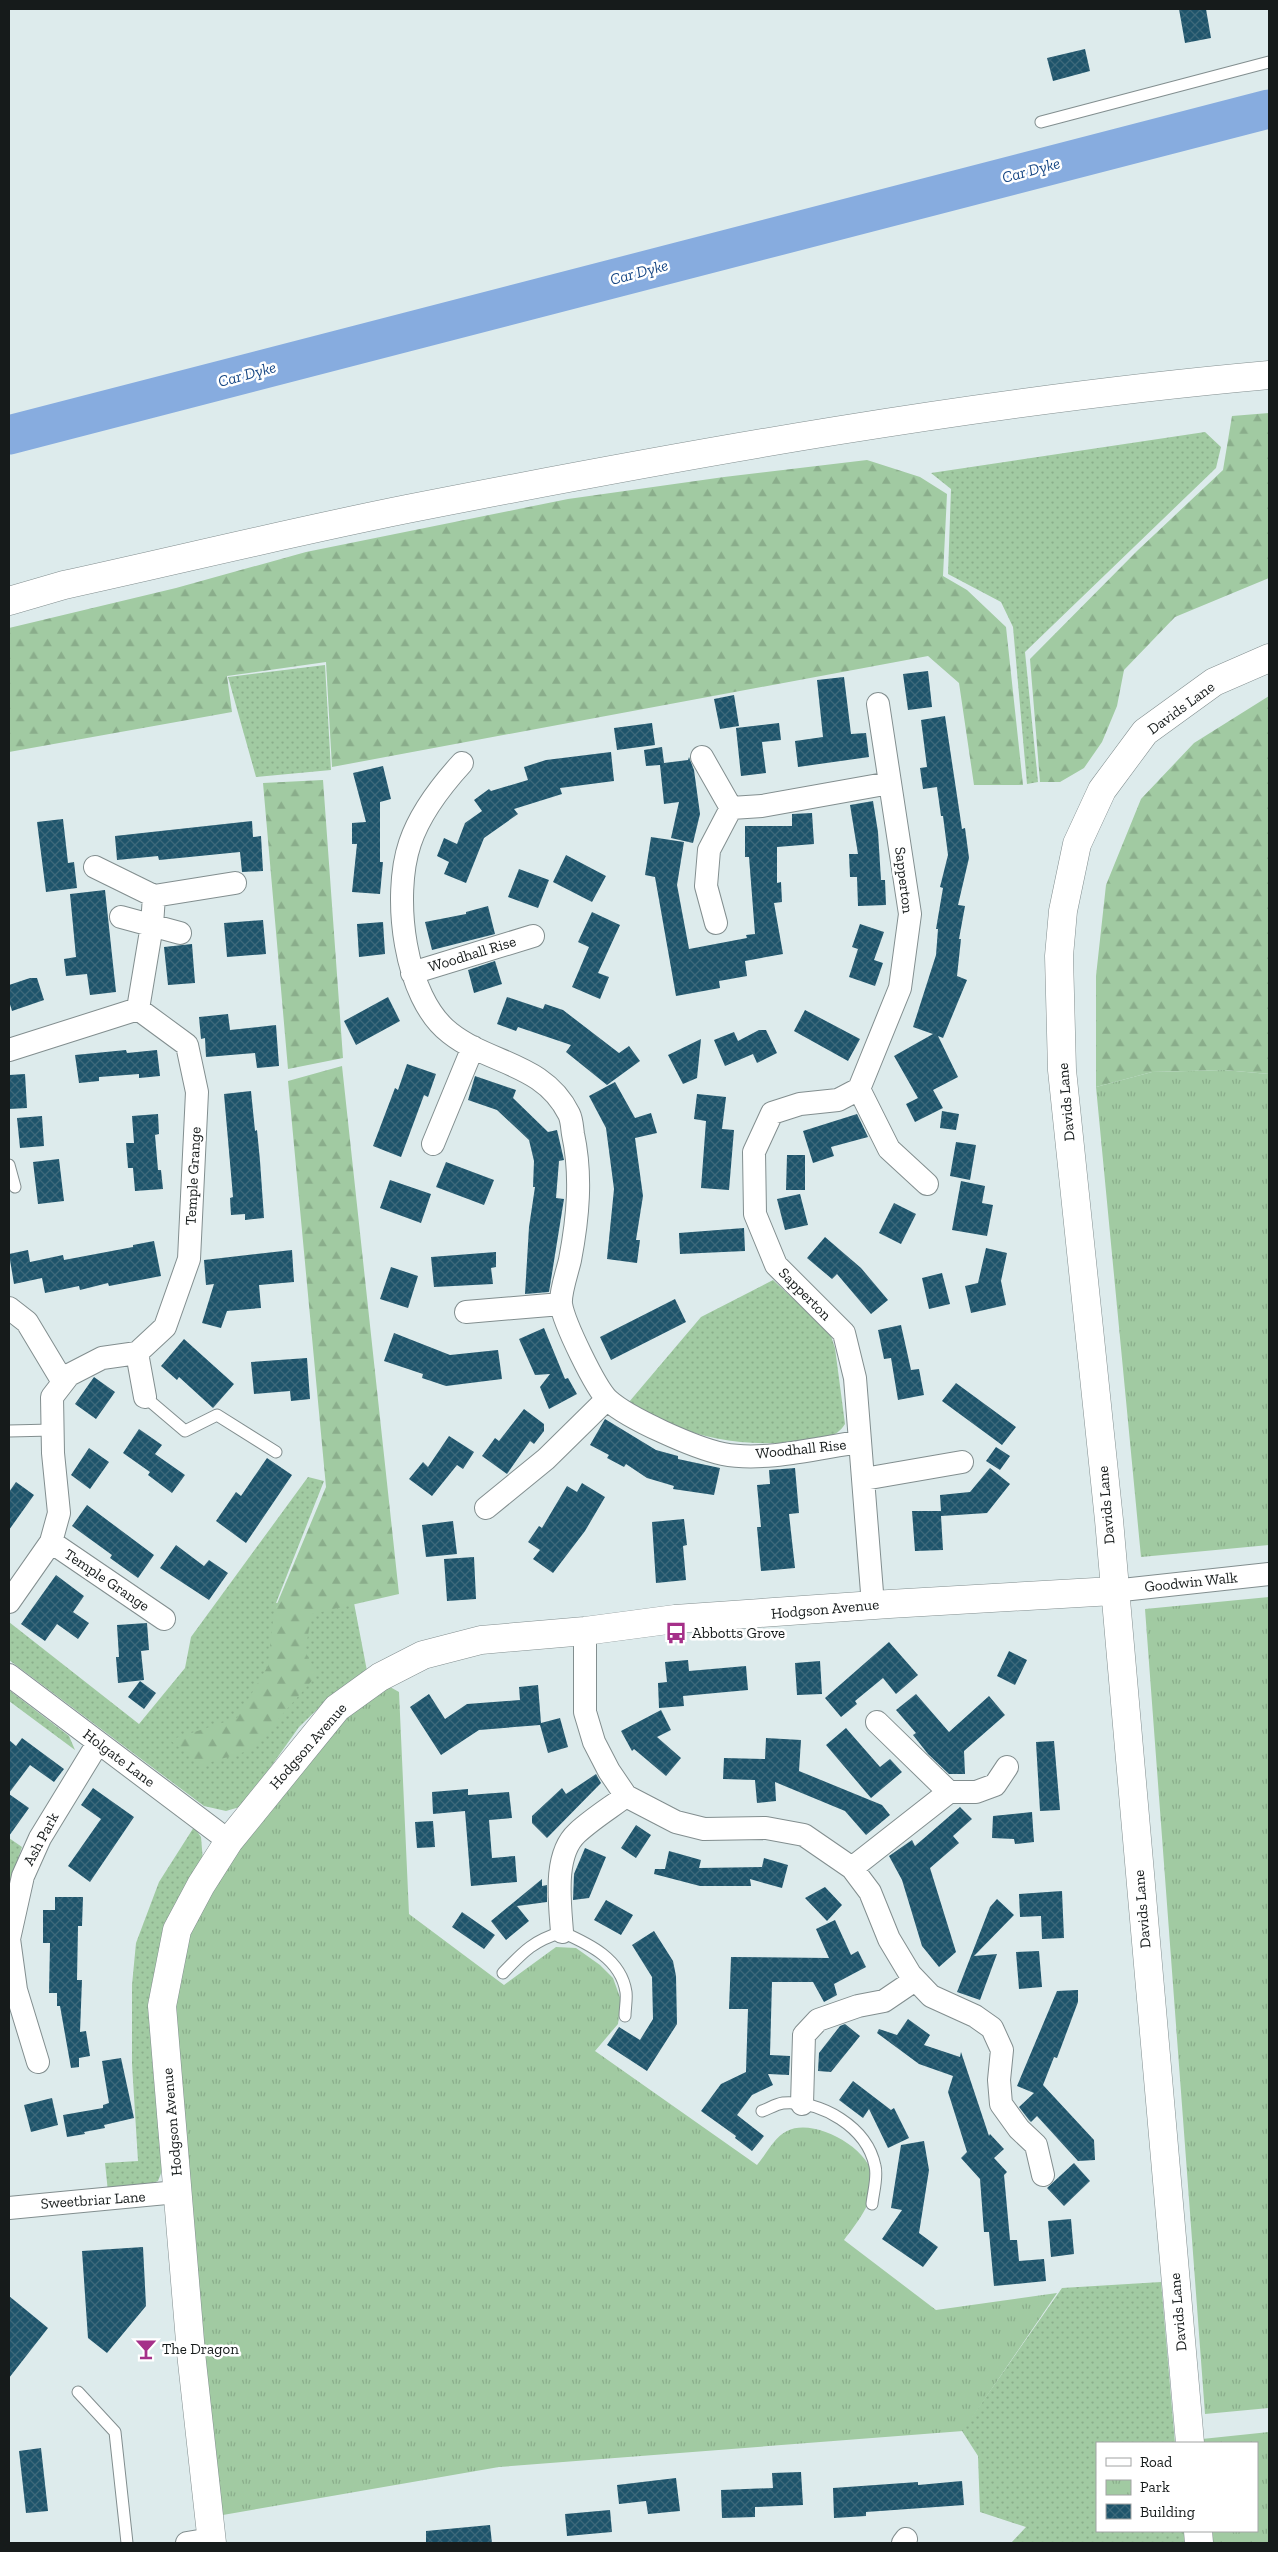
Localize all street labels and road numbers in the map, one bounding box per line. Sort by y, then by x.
street label: Davids Lane [1144,678,1218,738]
street label: Sapperton [891,846,917,915]
street label: Woodhall Rise [426,932,518,976]
street label: Davids Lane [1054,1062,1078,1142]
street label: Temple Grange [181,1126,205,1226]
street label: Sapperton [775,1264,835,1324]
street label: Woodhall Rise [755,1435,847,1463]
street label: Davids Lane [1094,1465,1118,1545]
street label: Temple Grange [61,1545,153,1615]
street label: Goodwin Walk [1144,1568,1239,1596]
street label: Hodgson Avenue [770,1595,880,1623]
street label: Hodgson Avenue [266,1699,350,1793]
street label: Holgate Lane [80,1725,158,1791]
street label: Ash Park [20,1809,63,1869]
street label: Davids Lane [1130,1869,1154,1949]
street label: Hodgson Avenue [158,2067,186,2177]
street label: Sweetbriar Lane [40,2187,146,2213]
street label: Davids Lane [1166,2272,1190,2352]

